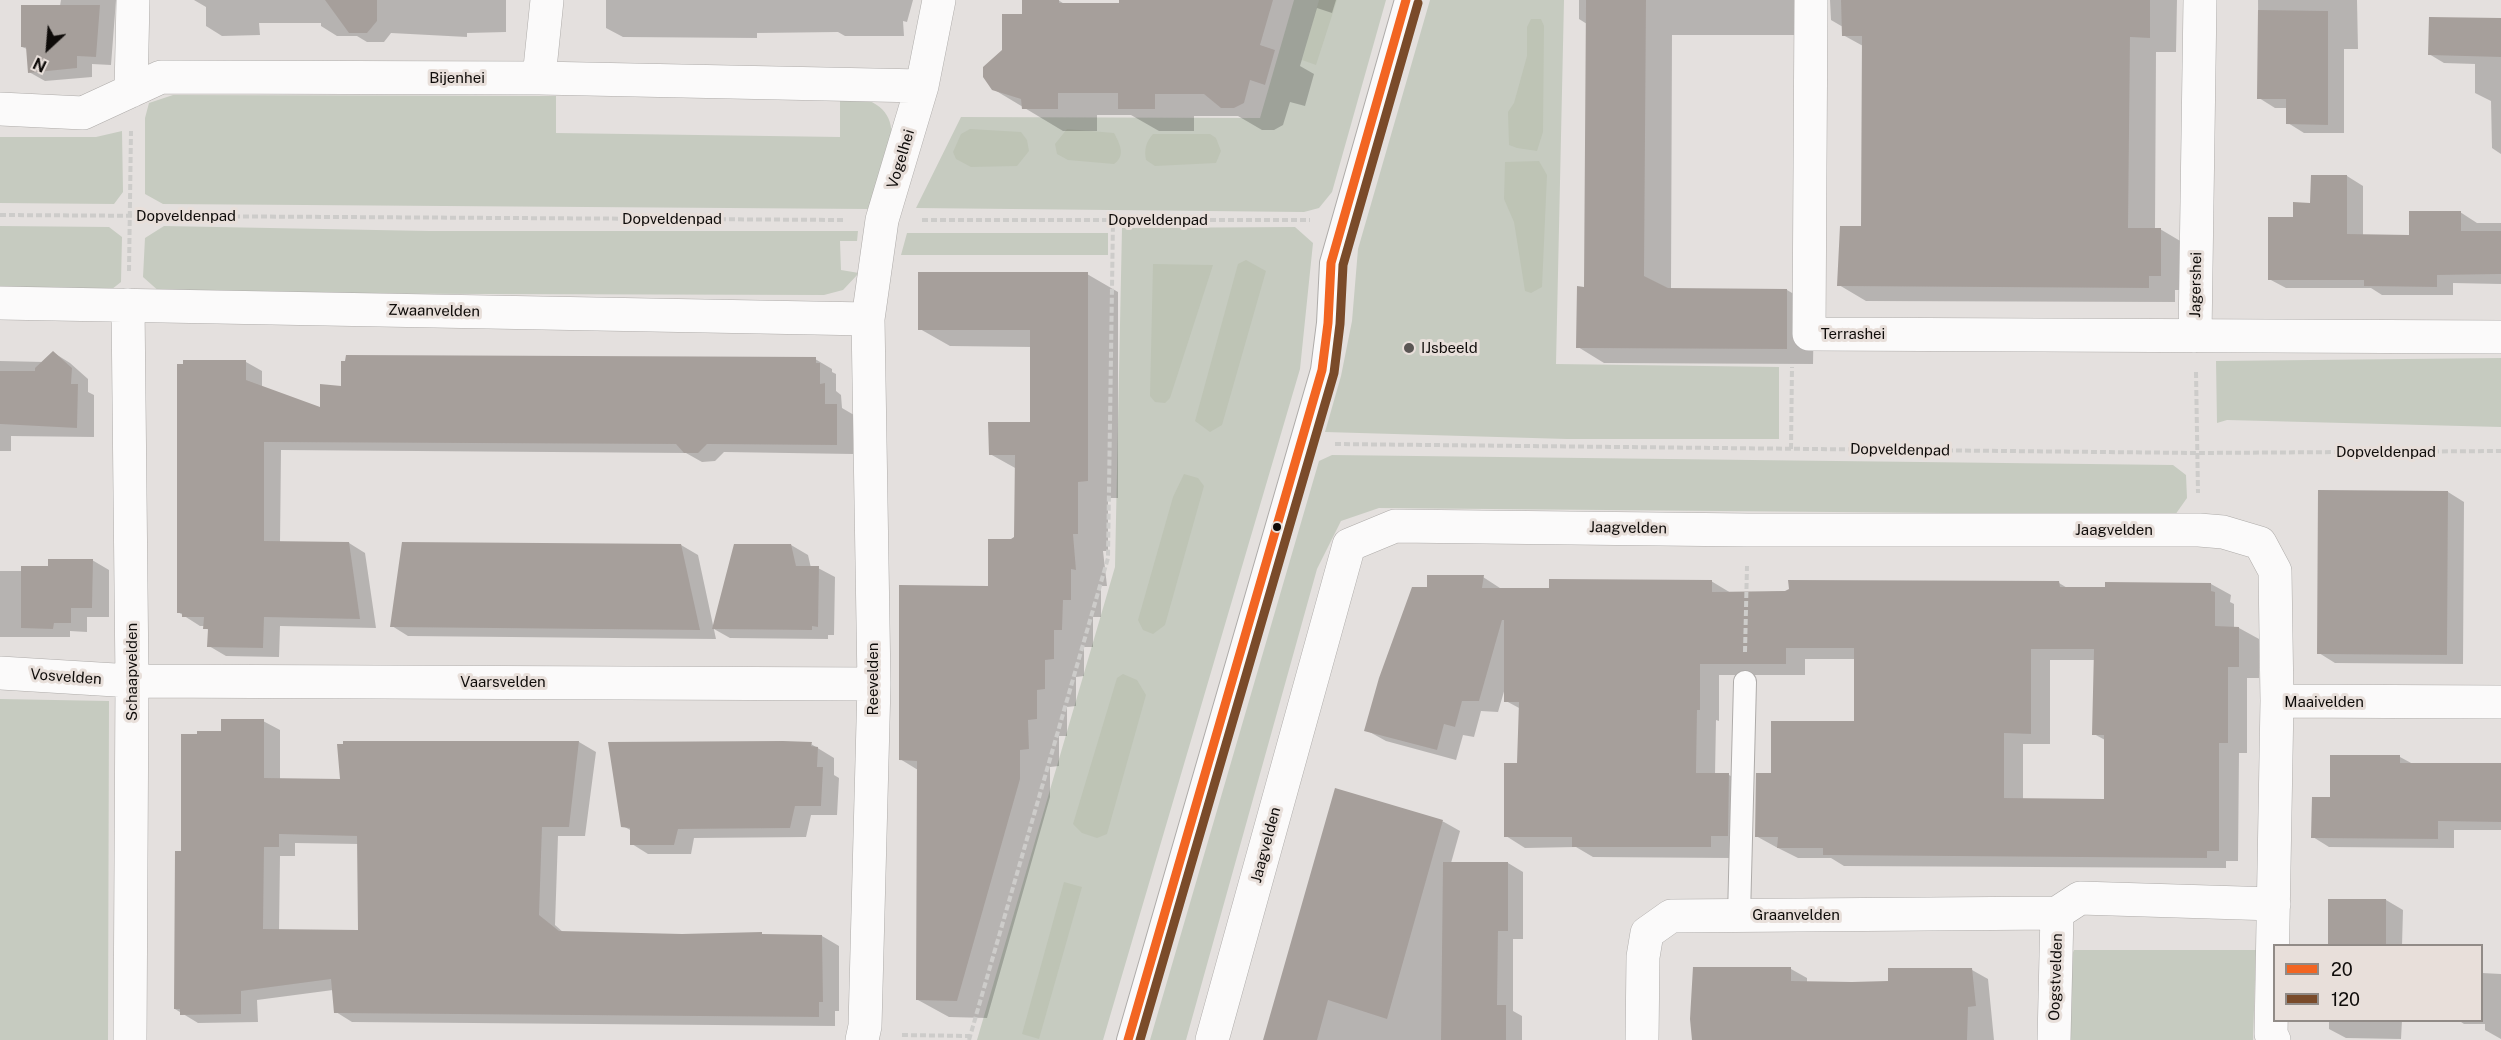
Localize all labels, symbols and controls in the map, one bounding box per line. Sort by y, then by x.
north arrow [18,18,78,78]
text: N [30,53,50,76]
street label: Bijenhei [429,69,485,87]
street label: Vogelhei [884,127,918,191]
street label: Dopveldenpad [136,207,236,225]
street label: Dopveldenpad [622,210,722,228]
street label: Dopveldenpad [1108,211,1208,229]
street label: Jagershei [2186,252,2206,318]
street label: Zwaanvelden [388,301,480,321]
street label: Terrashei [1821,325,1885,343]
place label: IJsbeeld [1421,339,1478,357]
marker: IJsbeeld [1402,341,1416,355]
street label: Dopveldenpad [1850,440,1950,460]
street label: Dopveldenpad [2336,443,2436,461]
street label: Jaagvelden [1589,518,1667,538]
unlabelled marker [1271,521,1283,533]
street label: Jaagvelden [2075,521,2153,539]
street label: Schaapvelden [123,623,141,721]
street label: Reevelden [864,643,882,715]
street label: Vosvelden [30,666,102,688]
street label: Vaarsvelden [460,673,546,691]
street label: Maaivelden [2284,693,2364,711]
street label: Jaagvelden [1247,805,1285,885]
street label: Graanvelden [1752,906,1840,924]
street label: Oogstvelden [2045,933,2067,1021]
legend [2273,944,2483,1022]
text: 20 [2331,959,2353,980]
text: 120 [2331,989,2360,1010]

